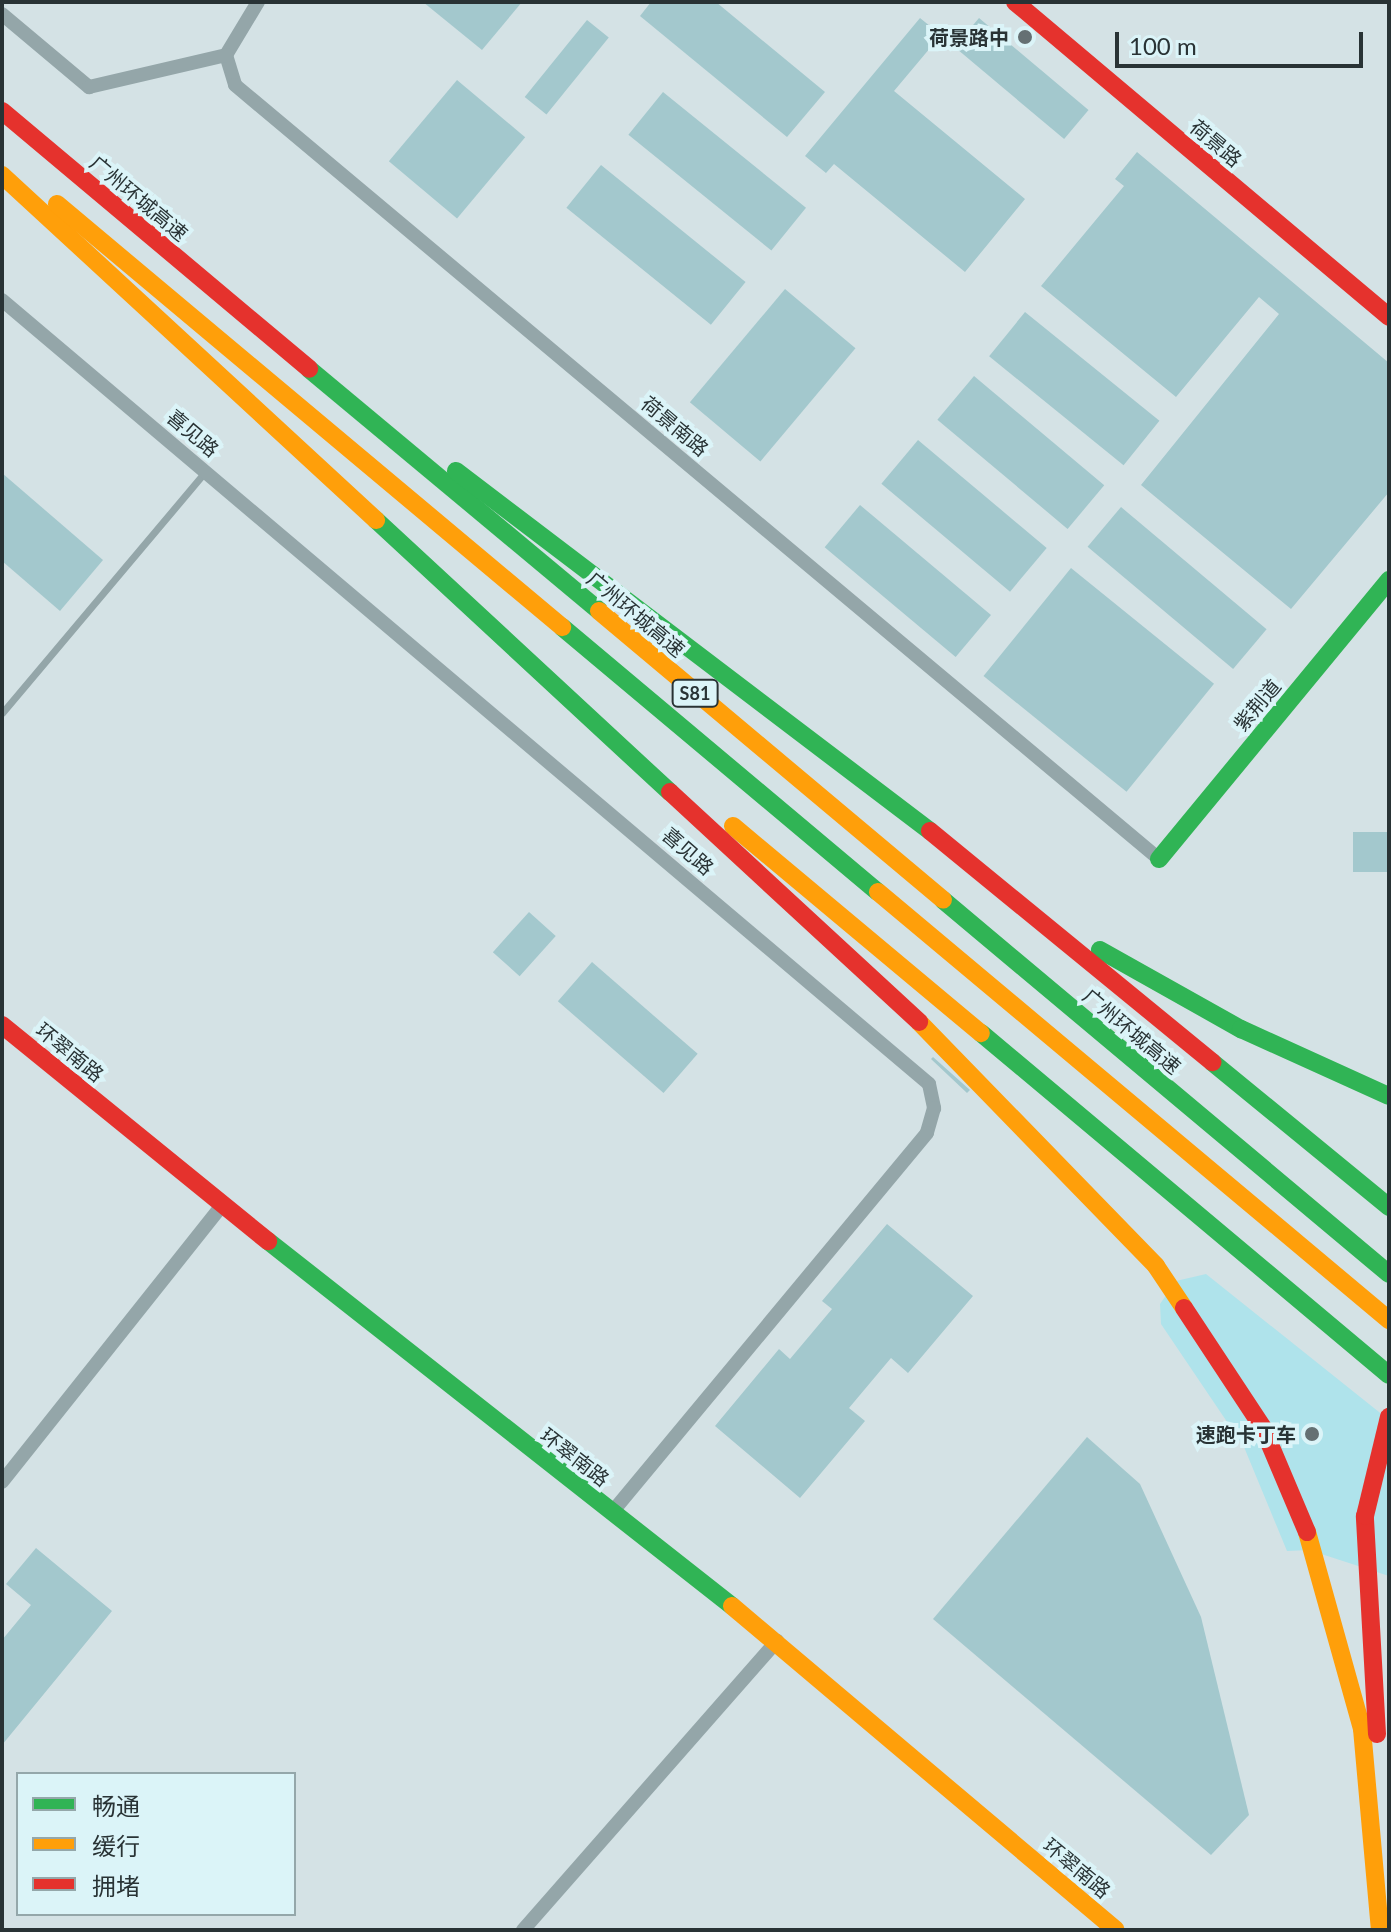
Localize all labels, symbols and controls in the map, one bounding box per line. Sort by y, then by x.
scale bar [1119,16,1367,66]
place label: 荷景路中 [929,25,1009,49]
marker: 荷景路中 [1016,28,1034,46]
text: 100 m [1129,31,1197,60]
street label: 荷景路 [1185,115,1247,171]
street label: 广州环城高速 [85,150,193,246]
street label: 荷景南路 [637,391,713,461]
street label: 喜见路 [162,405,224,461]
street label: 广州环城高速 [582,566,690,662]
street label: 紫荆道 [1229,674,1285,736]
road number: S81 [671,679,719,707]
street label: 喜见路 [657,822,719,880]
street label: 广州环城高速 [1078,983,1186,1079]
street label: 环翠南路 [31,1018,109,1086]
place label: 速跑卡丁车 [1196,1422,1296,1446]
street label: 环翠南路 [536,1423,614,1491]
marker: 速跑卡丁车 [1303,1425,1321,1443]
legend [16,1772,296,1916]
text: 畅通 [92,1791,140,1820]
text: 缓行 [92,1831,140,1860]
street label: 环翠南路 [1039,1833,1115,1903]
text: 拥堵 [92,1871,140,1900]

